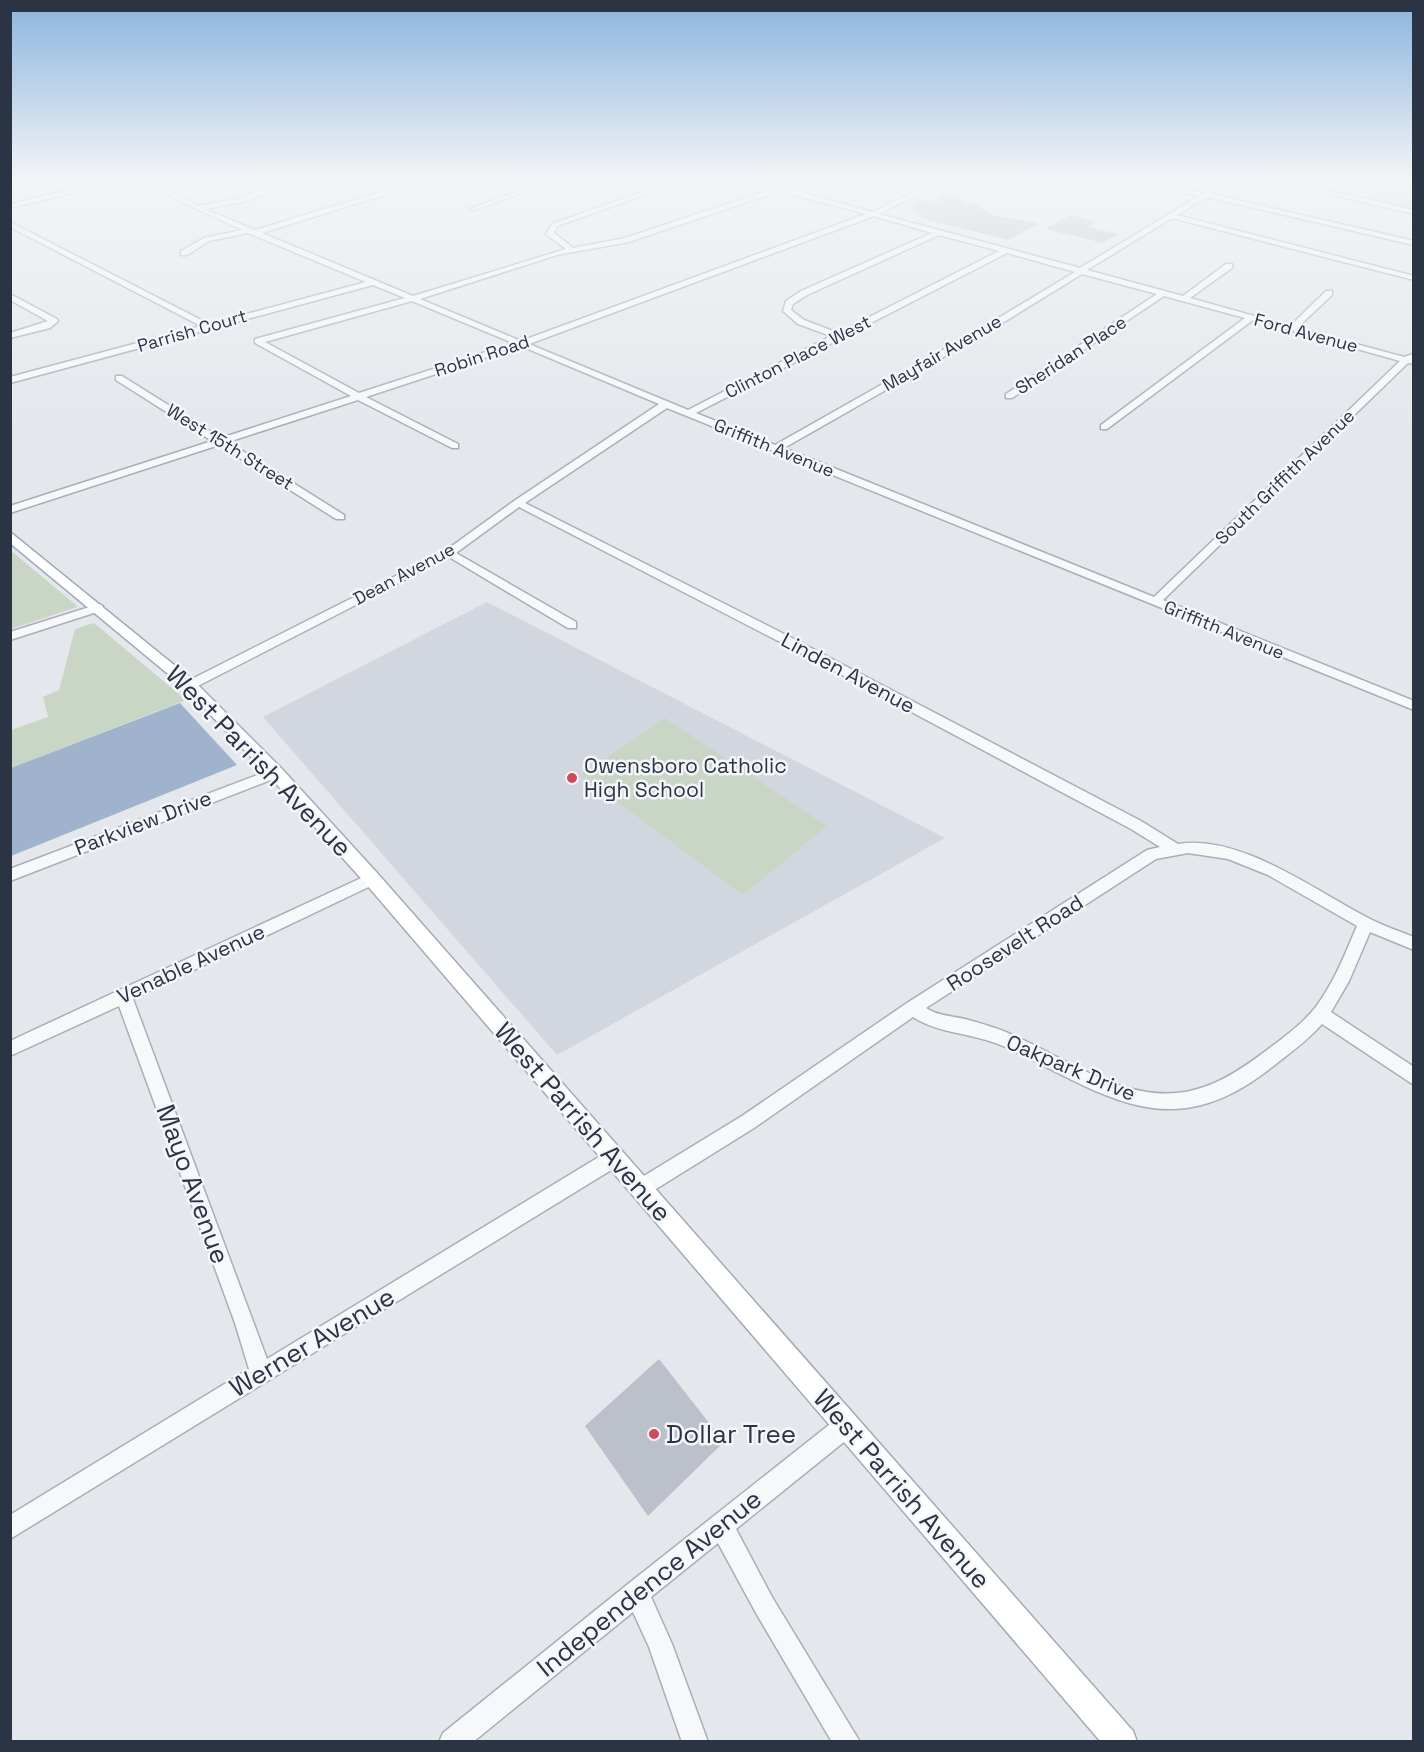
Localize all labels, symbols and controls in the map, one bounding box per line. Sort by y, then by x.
street label: Parrish Court [134,304,249,357]
street label: Ford Avenue [1252,308,1361,357]
street label: Mayfair Avenue [878,309,1006,396]
street label: Clinton Place West [721,310,875,403]
street label: Sheridan Place [1011,310,1131,399]
street label: Robin Road [432,329,532,382]
street label: West 15th Street [162,398,298,495]
street label: South Griffith Avenue [1210,404,1359,549]
street label: Griffith Avenue [711,413,838,482]
street label: Dean Avenue [349,537,459,610]
street label: Griffith Avenue [1161,595,1288,664]
street label: Linden Avenue [777,626,920,719]
street label: West Parrish Avenue [159,658,359,864]
place label: Owensboro Catholic High School [584,752,787,803]
marker: Owensboro Catholic High School [565,771,579,785]
street label: Parkview Drive [70,784,215,861]
street label: Roosevelt Road [941,888,1088,997]
street label: Venable Avenue [113,918,269,1010]
street label: West Parrish Avenue [487,1015,679,1229]
street label: Oakpark Drive [1002,1028,1140,1107]
street label: Mayo Avenue [148,1100,238,1268]
street label: Werner Avenue [223,1279,401,1405]
street label: West Parrish Avenue [806,1382,998,1596]
place label: Dollar Tree [666,1417,796,1451]
marker: Dollar Tree [647,1427,661,1441]
street label: Independence Avenue [530,1482,768,1684]

